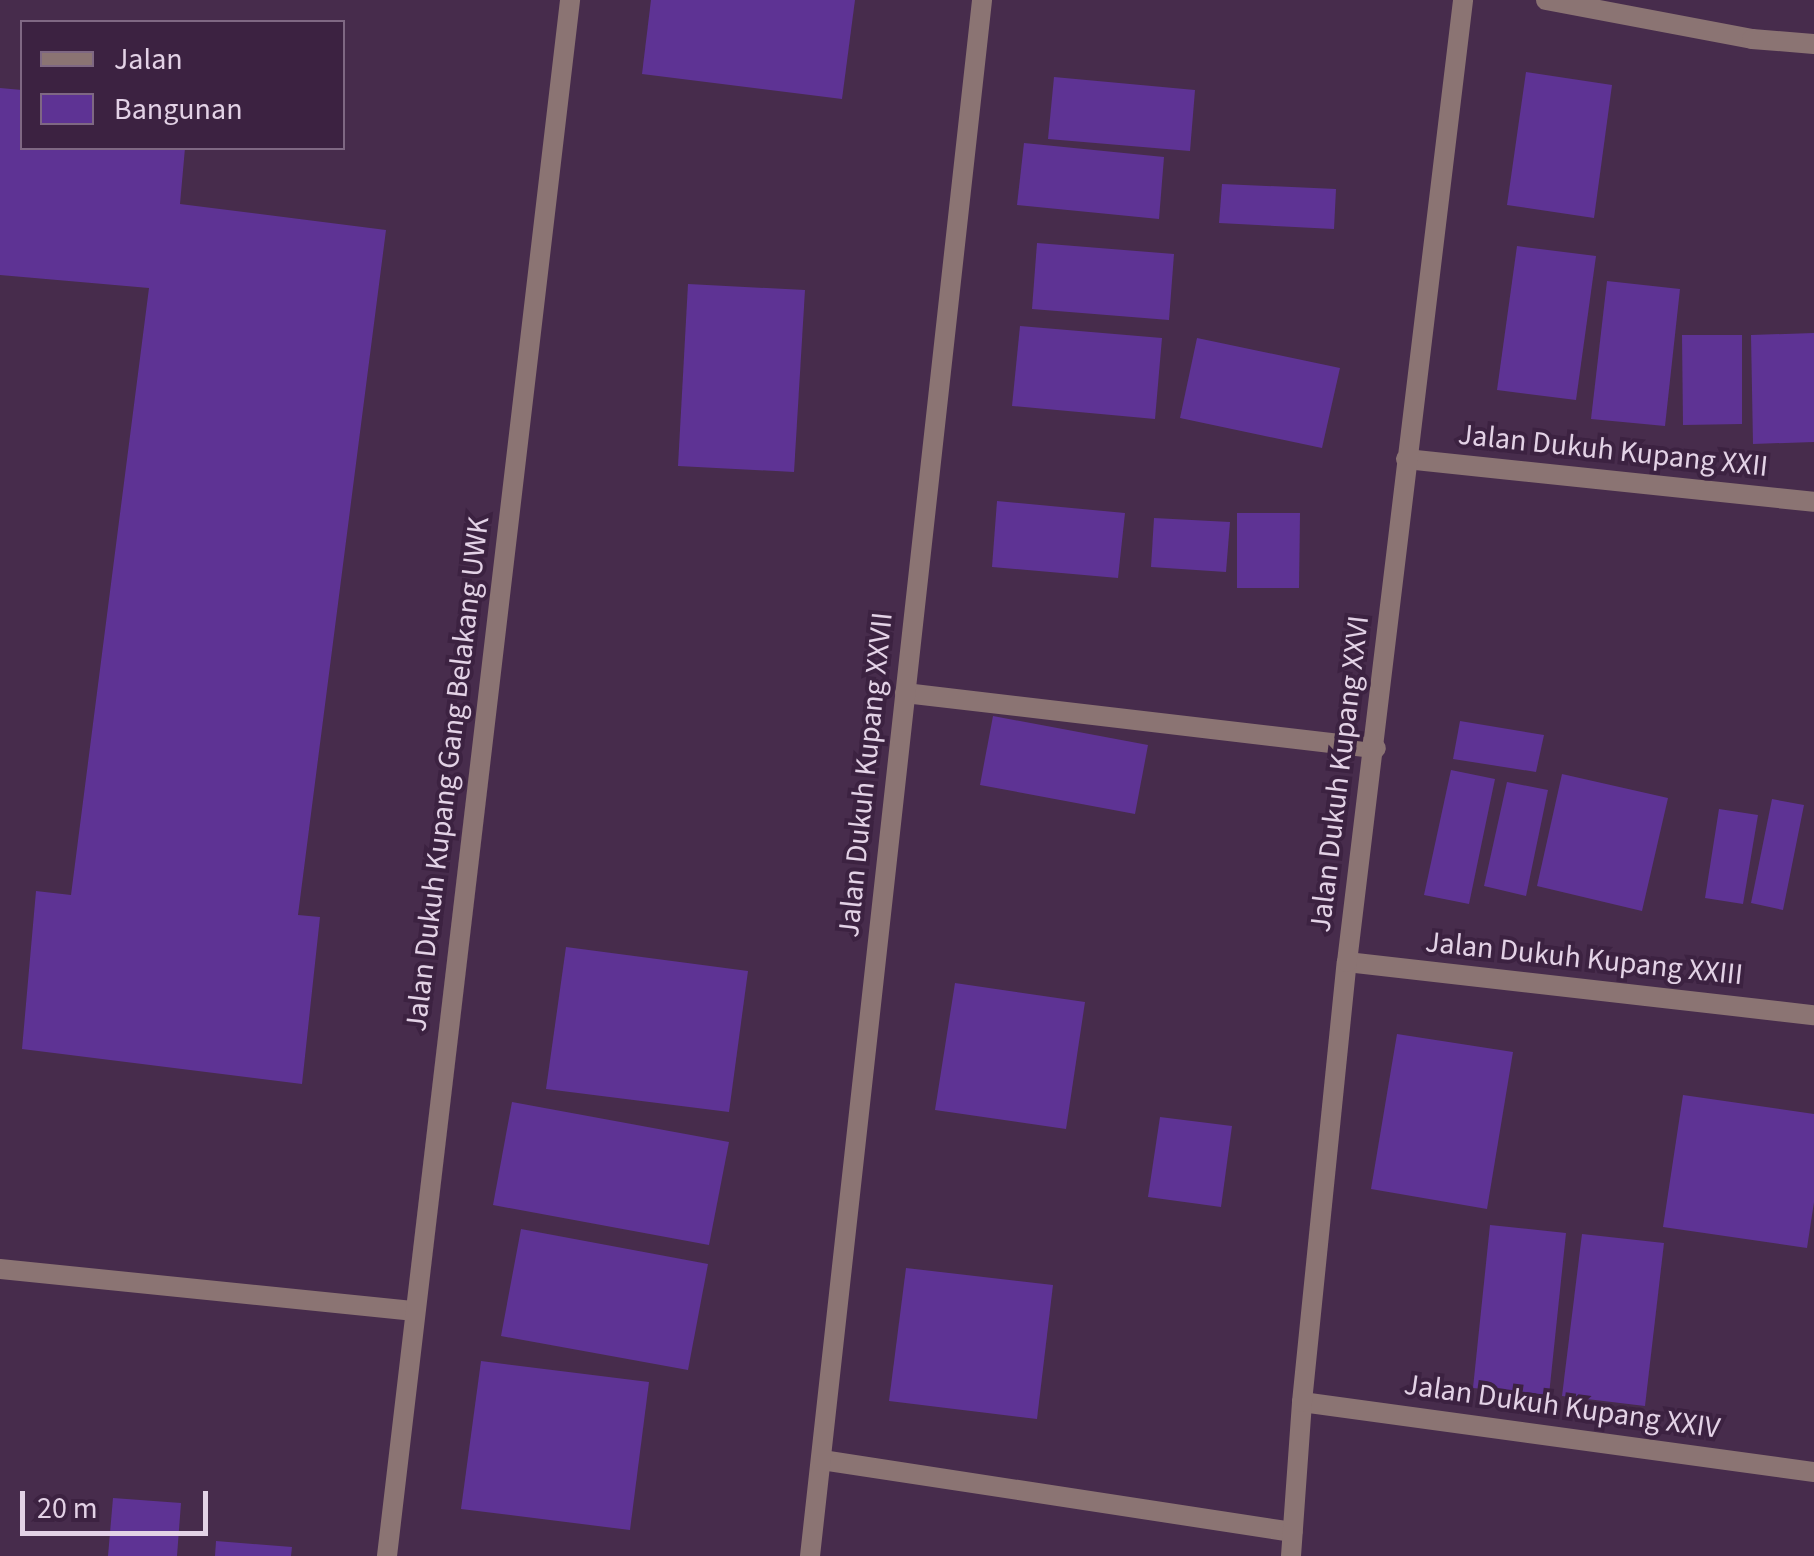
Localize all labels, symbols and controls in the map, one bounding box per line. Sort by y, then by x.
legend [20,20,345,150]
text: Jalan [114,38,183,81]
text: Bangunan [114,88,243,131]
street label: Jalan Dukuh Kupang XXII [1456,417,1770,485]
street label: Jalan Dukuh Kupang Gang Belakang UWK [399,514,497,1034]
street label: Jalan Dukuh Kupang XXVII [831,611,901,939]
street label: Jalan Dukuh Kupang XXVI [1303,614,1377,934]
street label: Jalan Dukuh Kupang XXIII [1423,924,1745,994]
street label: Jalan Dukuh Kupang XXIV [1402,1367,1722,1447]
scale bar [25,1471,212,1533]
text: 20 m [37,1487,98,1530]

